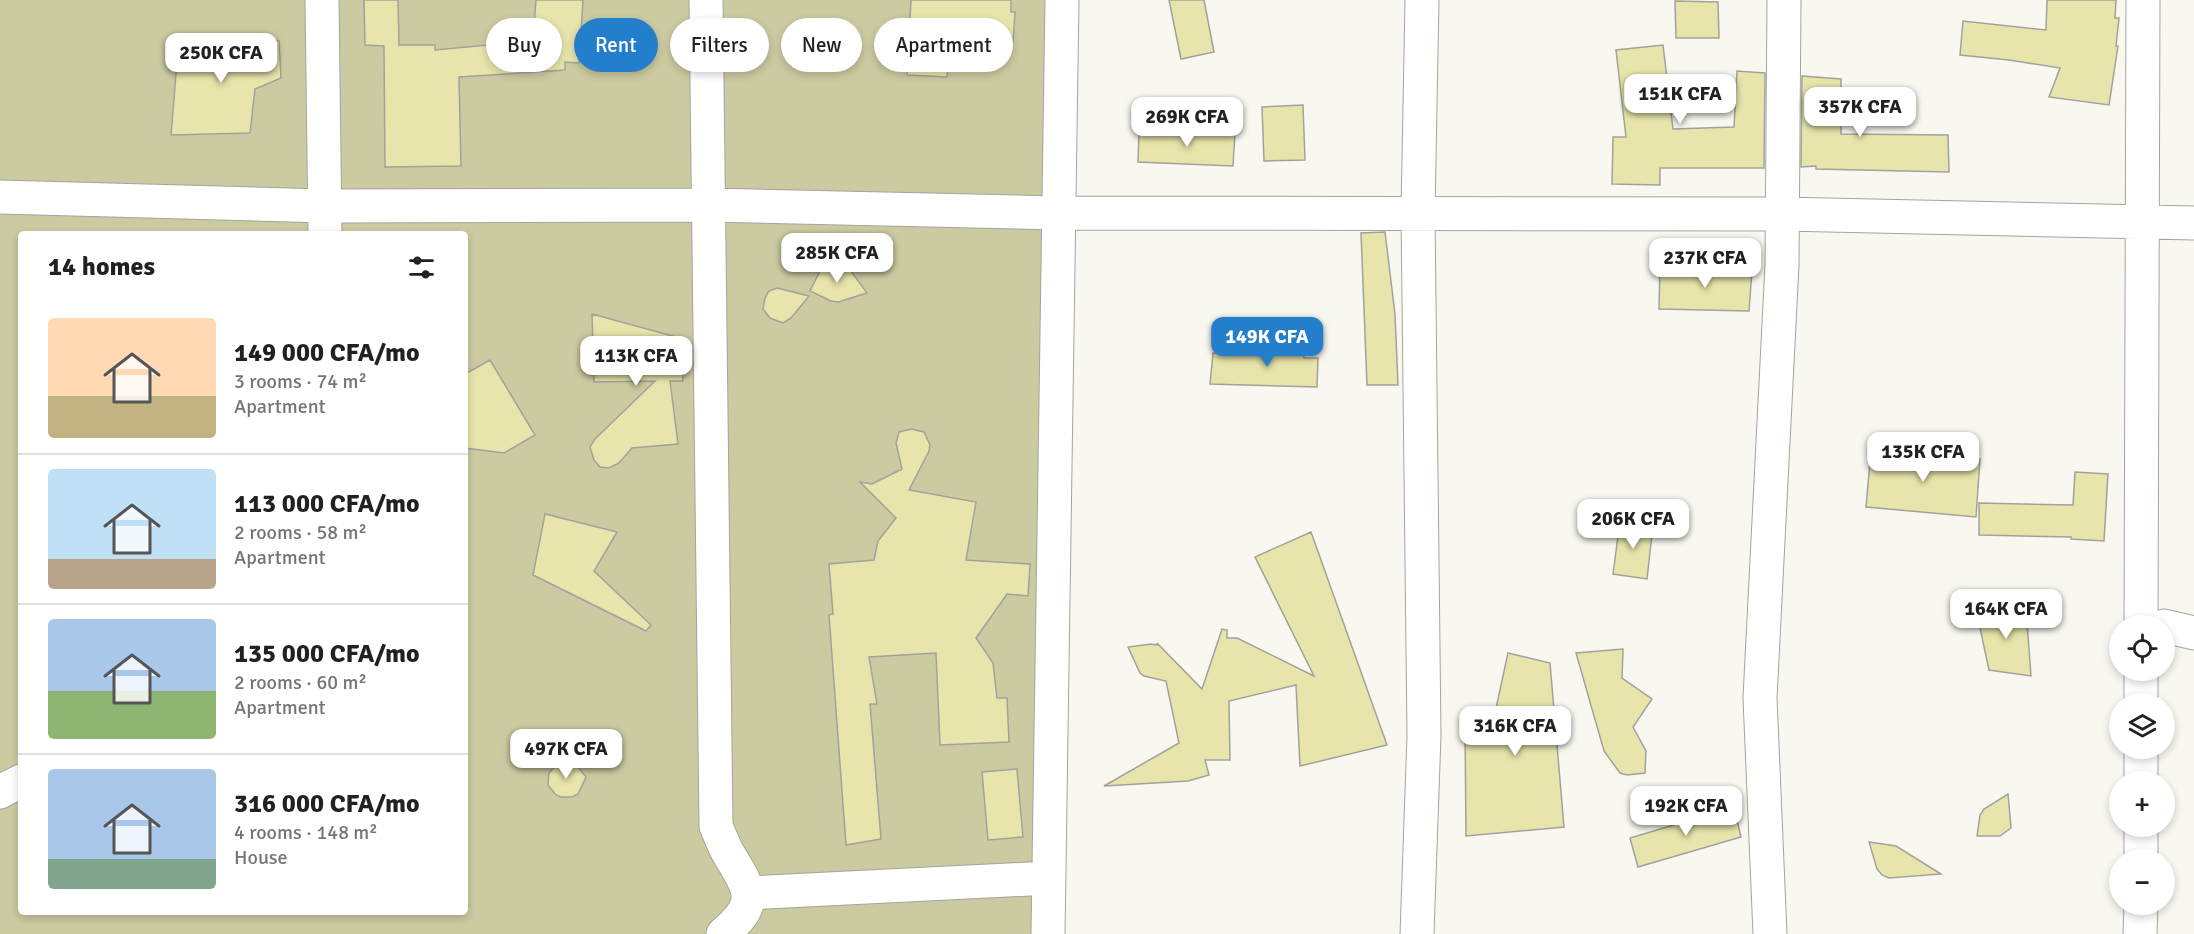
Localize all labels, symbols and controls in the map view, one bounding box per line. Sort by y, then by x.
chip: Buy [486,18,562,72]
chip: Rent [574,18,658,72]
chip: Filters [670,18,769,72]
chip: New [781,18,862,72]
chip: Apartment [874,18,1013,72]
pin: 250K CFA [159,33,283,84]
text: 250K CFA [179,40,263,65]
pin: 151K CFA [1618,74,1742,125]
text: 151K CFA [1638,81,1722,106]
pin: 357K CFA [1798,87,1922,138]
text: 357K CFA [1818,94,1902,119]
pin: 269K CFA [1125,97,1249,148]
text: 269K CFA [1145,104,1229,129]
pin: 285K CFA [775,233,899,284]
pin: 237K CFA [1643,238,1767,289]
text: 285K CFA [795,240,879,265]
text: 237K CFA [1663,245,1747,270]
text: 14 homes [48,251,155,283]
icon: filters [405,251,438,284]
pin: 149K CFA [1205,317,1329,368]
text: 149K CFA [1225,324,1309,349]
pin: 113K CFA [574,336,698,387]
text: 149 000 CFA/mo [234,337,420,369]
icon: home [96,342,168,414]
text: 113K CFA [594,343,678,368]
text: 3 rooms · 74 m² [234,369,367,394]
text: Apartment [234,394,326,419]
pin: 135K CFA [1861,432,1985,483]
text: 135K CFA [1881,439,1965,464]
text: 113 000 CFA/mo [234,488,420,520]
icon: home [96,493,168,565]
pin: 206K CFA [1571,499,1695,550]
text: 206K CFA [1591,506,1675,531]
text: 2 rooms · 58 m² [234,520,367,545]
text: Apartment [234,545,326,570]
pin: 164K CFA [1944,589,2068,640]
text: 164K CFA [1964,596,2048,621]
map controls [2109,615,2175,915]
button: locate [2109,615,2175,681]
text: 135 000 CFA/mo [234,638,420,670]
icon: home [96,643,168,715]
text: 2 rooms · 60 m² [234,670,367,695]
button: layers [2109,693,2175,759]
text: Apartment [234,695,326,720]
pin: 316K CFA [1453,706,1577,757]
text: 316K CFA [1473,713,1557,738]
pin: 497K CFA [504,729,628,780]
text: 497K CFA [524,736,608,761]
button: + [2109,771,2175,837]
pin: 192K CFA [1624,786,1748,837]
text: 316 000 CFA/mo [234,788,420,820]
icon: home [96,793,168,865]
text: 192K CFA [1644,793,1728,818]
text: 4 rooms · 148 m² [234,820,378,845]
text: House [234,845,288,870]
button: − [2109,849,2175,915]

